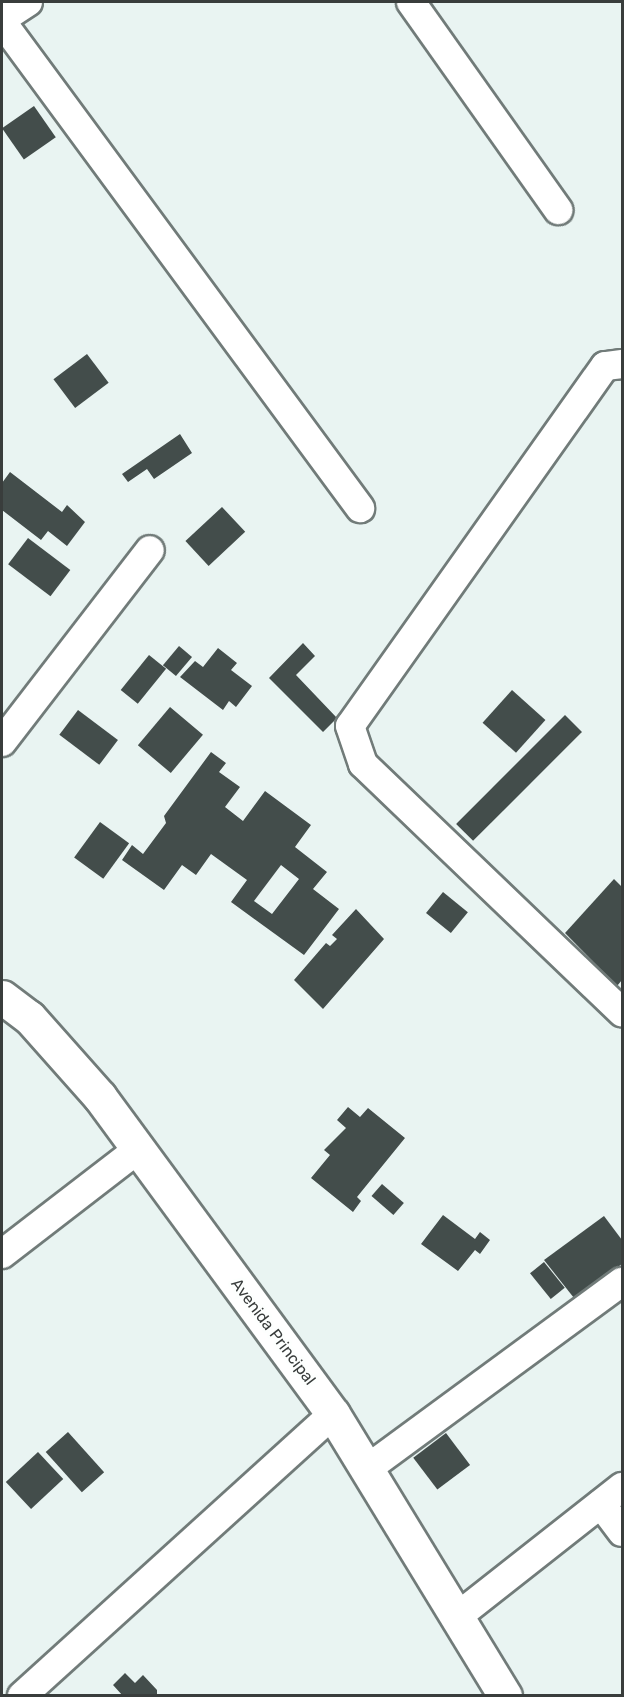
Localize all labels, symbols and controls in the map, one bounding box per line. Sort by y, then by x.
street label: Avenida Principal [227,1275,319,1389]

